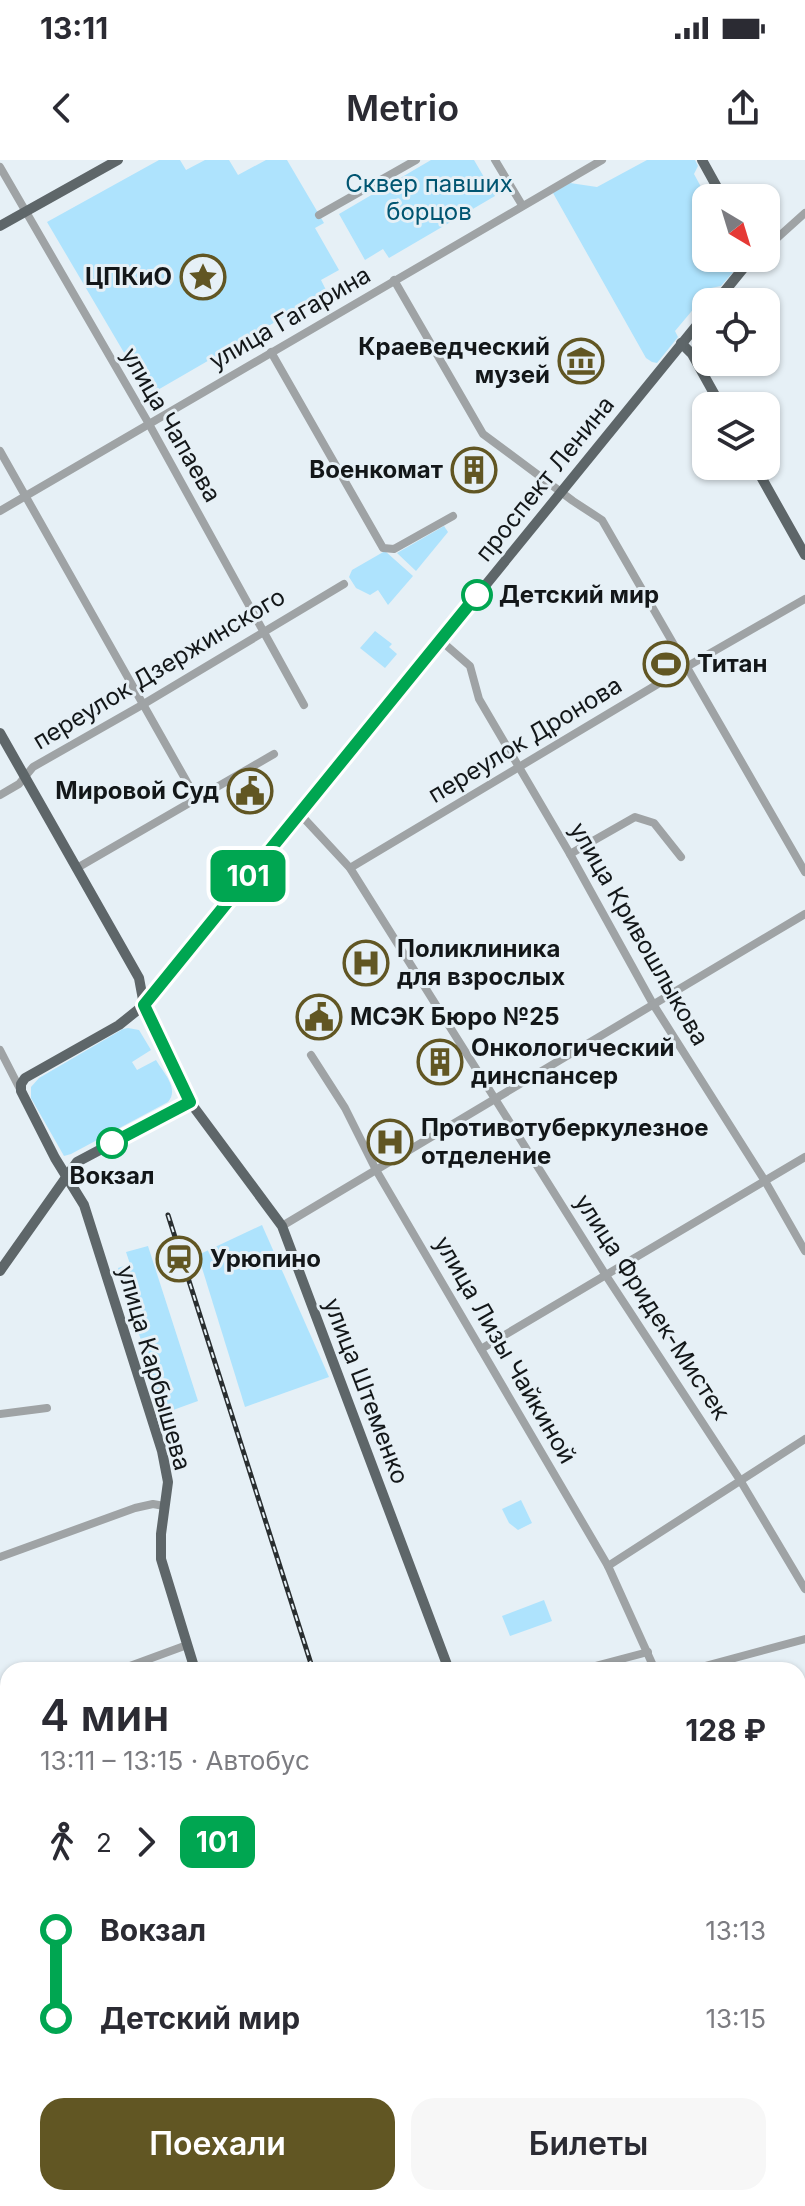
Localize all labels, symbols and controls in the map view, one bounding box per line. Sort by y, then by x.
text: 13:11 [40,10,108,46]
icon: back [40,86,84,130]
text: Metrio [346,86,459,130]
icon: share [721,86,765,130]
park label: Сквер павших борцов [345,169,513,226]
north arrow [692,184,780,272]
map controls [692,184,780,480]
place icon: ЦПКиО [179,253,227,301]
street label: улица Гагарина [204,260,375,375]
place label: ЦПКиО [85,262,172,291]
button: locate [692,288,780,376]
place label: Краеведческий музей [358,332,550,389]
museum icon: Краеведческий музей [557,337,605,385]
street label: улица Чапаева [115,342,227,507]
street label: проспект Ленина [469,390,620,567]
button: layers [692,392,780,480]
building icon: Военкомат [450,446,498,494]
place label: Военкомат [309,455,443,484]
marker: Детский мир [462,580,492,610]
place label: Детский мир [499,580,659,609]
street label: переулок Дзержинского [27,582,290,755]
sports icon: Титан [642,640,690,688]
place label: Титан [697,649,767,678]
street label: переулок Дронова [423,670,627,809]
public building icon: Мировой Суд [226,767,274,815]
place label: Мировой Суд [55,776,219,805]
street label: улица Кривошлыкова [564,817,715,1051]
line badge: 101 [202,850,294,902]
text: 101 [226,859,270,893]
place label: Поликлиника для взрослых [397,934,565,991]
hospital icon: Поликлиника для взрослых [342,939,390,987]
public building icon: МСЭК Бюро №25 [295,993,343,1041]
place label: МСЭК Бюро №25 [350,1002,560,1031]
place label: Онкологический динспансер [471,1033,675,1090]
building icon: Онкологический динспансер [416,1038,464,1086]
place label: Противотуберкулезное отделение [421,1113,709,1170]
hospital icon: Противотуберкулезное отделение [366,1118,414,1166]
marker: Вокзал [97,1128,127,1158]
place label: Вокзал [70,1161,154,1190]
street label: улица Фридек-Мистек [569,1188,736,1425]
street label: улица Лизы Чайкиной [428,1231,582,1469]
station icon: Урюпино [155,1235,203,1283]
place label: Урюпино [210,1244,321,1273]
street label: улица Карбышева [111,1262,198,1474]
street label: улица Штеменко [318,1294,415,1488]
text: 4 мин [40,1688,169,1742]
text: 128 ₽ [685,1712,766,1748]
text: 13:11 – 13:15 · Автобус [40,1745,310,1776]
icon: walk [40,1820,84,1864]
icon: forward [124,1820,168,1864]
text: 101 [196,1825,239,1859]
text: 2 [96,1827,112,1858]
text: Вокзал [100,1912,206,1948]
text: 13:13 [705,1915,766,1946]
text: Детский мир [100,2000,300,2036]
text: 13:15 [705,2003,766,2034]
button: Поехали [40,2098,395,2190]
button: Билеты [411,2098,766,2190]

